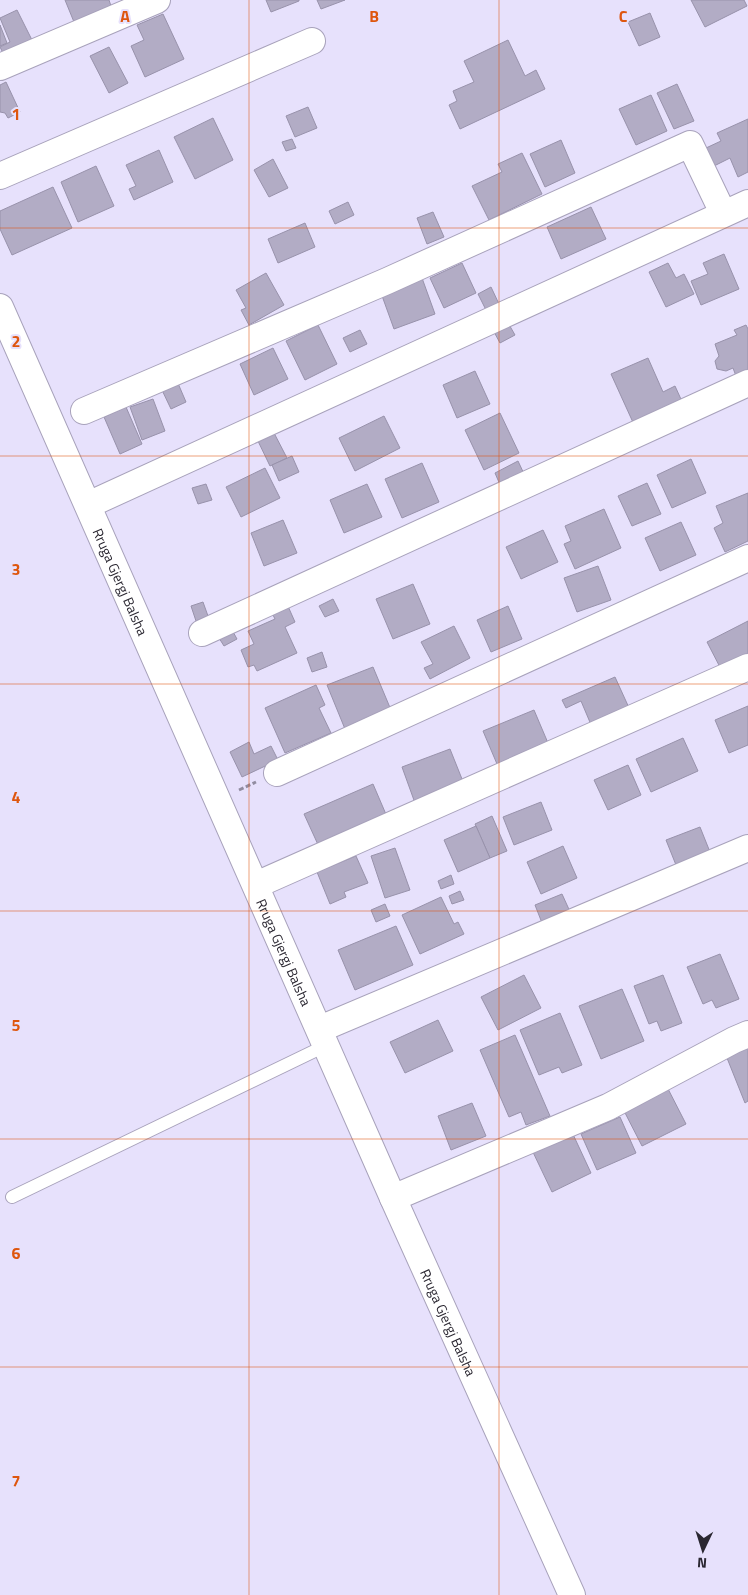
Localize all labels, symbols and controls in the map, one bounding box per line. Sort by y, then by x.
text: A [120,4,130,28]
text: B [369,4,379,28]
text: C [619,4,628,28]
text: 1 [12,102,20,126]
text: 2 [12,329,20,353]
street label: Rruga Gjergj Balsha [88,524,154,638]
text: 3 [12,557,20,581]
text: 4 [12,785,21,809]
street label: Rruga Gjergj Balsha [252,895,317,1009]
text: 5 [12,1013,21,1037]
text: 6 [12,1241,21,1265]
street label: Rruga Gjergj Balsha [416,1265,482,1379]
text: 7 [12,1469,20,1493]
north arrow [678,1525,728,1575]
text: N [696,1553,708,1574]

